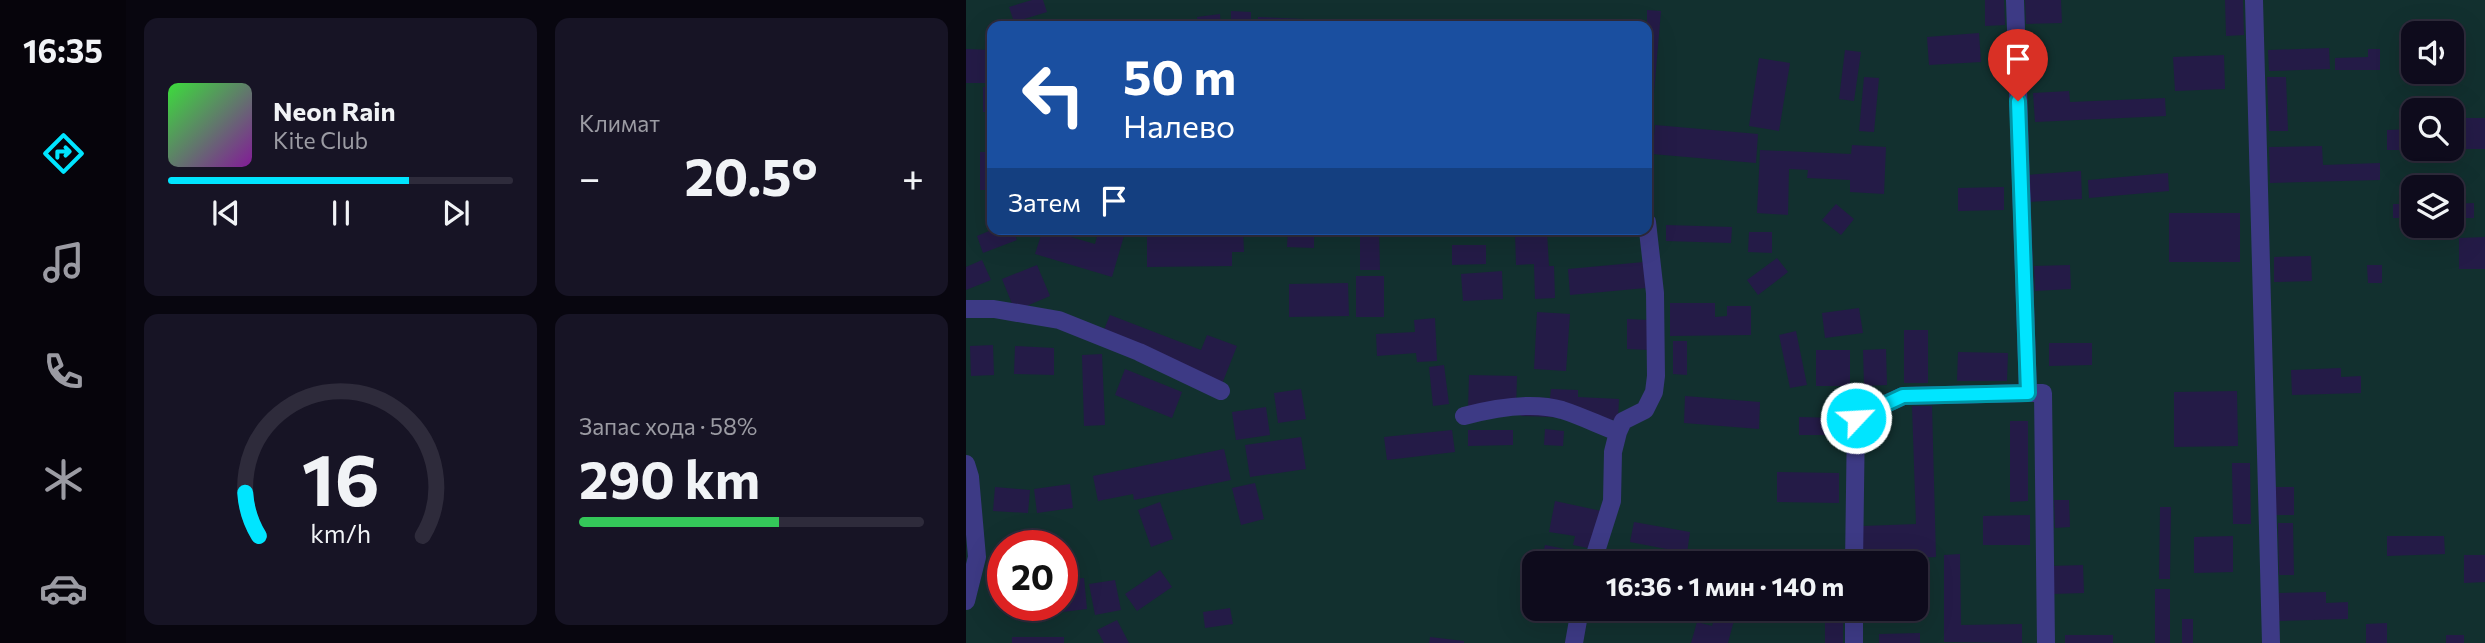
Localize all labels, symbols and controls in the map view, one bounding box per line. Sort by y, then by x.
map controls [2401,21,2464,238]
button: sound [2401,21,2464,84]
pin [1988,29,2048,101]
text: 16:35 [23,30,103,70]
icon: arrive [1999,40,2037,78]
text: 50 m [1123,45,1236,105]
icon: left [1008,49,1099,140]
text: Neon Rain [273,95,396,126]
button: search [2401,98,2464,161]
text: Налево [1123,105,1235,145]
text: Климат [579,109,660,137]
text: Kite Club [273,126,368,154]
icon: directions [39,129,88,178]
text: 20.5° [684,143,818,207]
text: − [579,153,601,200]
text: + [902,153,924,200]
button: layers [2401,175,2464,238]
icon: arrive [1095,182,1133,220]
text: Затем [1008,186,1081,217]
icon: previous [207,194,245,232]
icon: pause [322,194,360,232]
icon: next [437,194,475,232]
icon: music [39,238,88,287]
icon: phone [39,347,88,396]
position arrow [1819,381,1893,455]
text: Запас хода · 58% [579,412,757,440]
text: 16 [302,432,379,521]
text: 290 km [579,446,760,510]
icon: climate [39,455,88,504]
text: km/h [310,517,371,547]
speed limit sign: 20 [987,530,1078,621]
icon: car [39,564,88,613]
text: 16:36 · 1 мин · 140 m [1606,570,1844,601]

